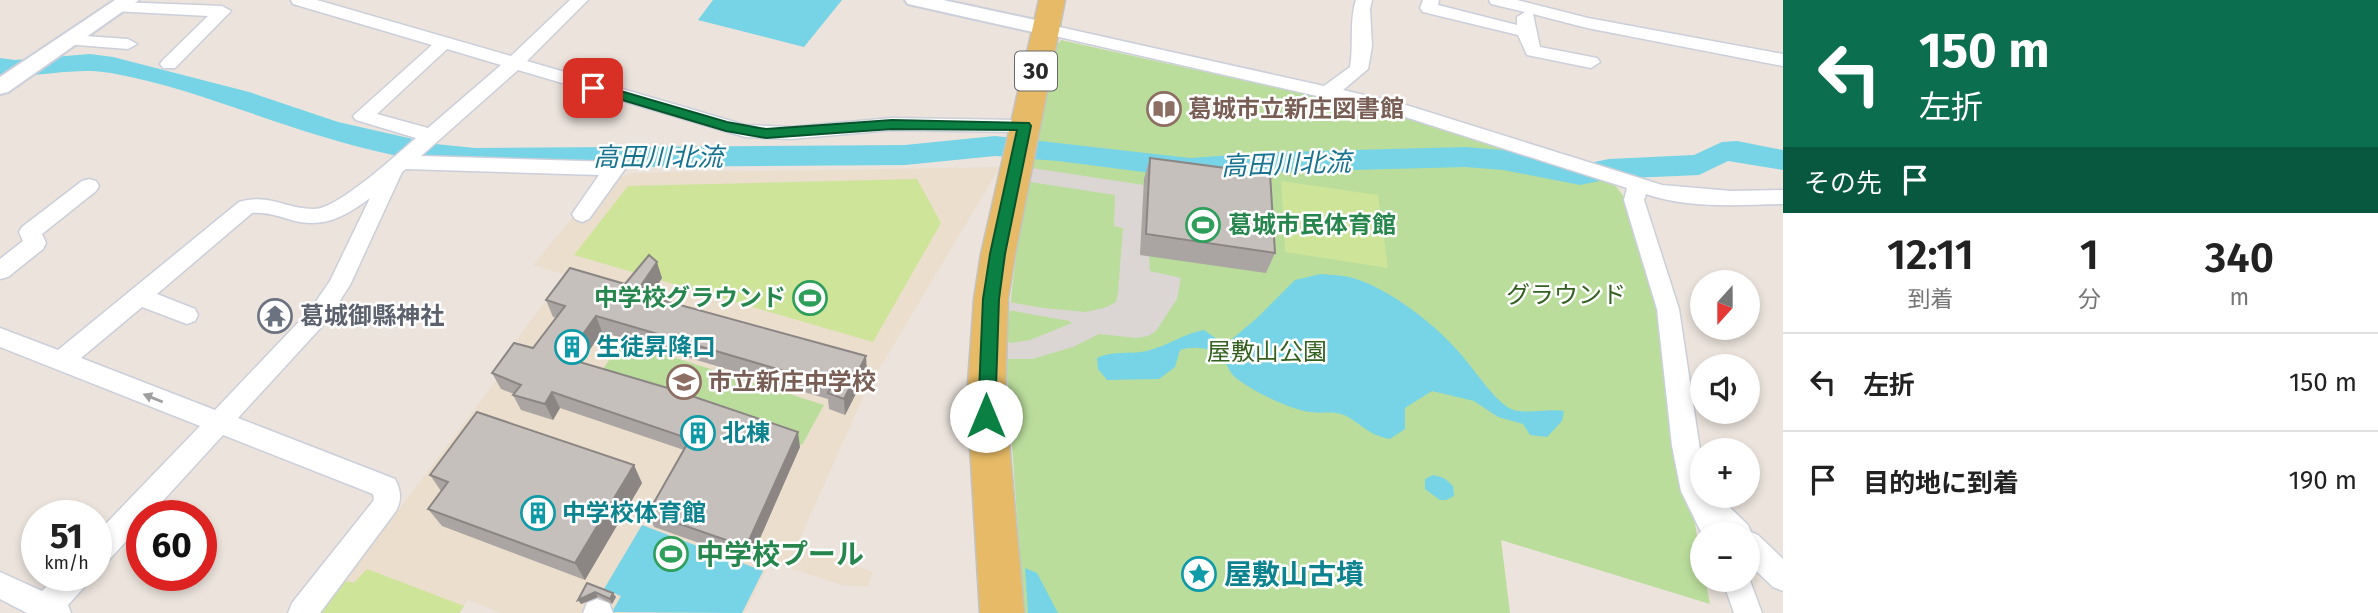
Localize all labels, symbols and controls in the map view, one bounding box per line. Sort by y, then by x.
text: 150 m [1919,21,2050,80]
icon: left [1804,28,1895,119]
road number: 30 [1015,52,1057,90]
pin [563,58,623,118]
icon: arrive [574,69,612,107]
text: 左折 [1919,88,1983,126]
library icon: 葛城市立新庄図書館 [1145,90,1183,128]
place label: 葛城市立新庄図書館 [1188,95,1404,123]
water label: 高田川北流 [593,142,727,173]
water label: 高田川北流 [1221,147,1356,182]
icon: arrive [1896,161,1934,199]
text: その先 [1804,168,1882,199]
sports icon: 葛城市民体育館 [1184,206,1222,244]
place label: 葛城市民体育館 [1228,211,1396,239]
text: 12:11 [1887,230,1974,280]
text: 1 [2080,230,2099,280]
text: 340 [2205,233,2274,283]
north arrow [1690,270,1760,340]
map controls [1690,270,1760,592]
sports icon: 中学校グラウンド [791,279,829,317]
park label: グラウンド [1506,281,1626,309]
text: m [2230,283,2249,311]
place label: 中学校グラウンド [594,284,786,312]
text: 到着 [1907,285,1953,313]
text: 分 [2078,285,2101,313]
temple icon: 葛城御縣神社 [256,297,294,335]
place label: 葛城御縣神社 [300,302,444,330]
building icon: 生徒昇降口 [553,328,591,366]
place label: 生徒昇降口 [596,333,716,361]
park label: 屋敷山公園 [1207,338,1327,366]
button: sound [1690,354,1760,424]
school or university icon: 市立新庄中学校 [665,363,703,401]
icon: left [1804,363,1842,401]
text: 150 m [2289,367,2357,398]
place label: 市立新庄中学校 [708,368,876,396]
text: 左折 [1863,370,1915,401]
position arrow [949,379,1023,453]
one-way arrow [142,393,163,404]
building icon: 北棟 [679,414,717,452]
place label: 北棟 [722,419,770,447]
button: + [1690,438,1760,508]
icon: arrive [1804,461,1842,499]
text: 190 m [2288,465,2357,496]
text: 目的地に到着 [1863,468,2019,499]
building icon: 中学校体育館 [519,494,557,532]
place label: 中学校体育館 [562,499,706,527]
speed limit sign: 60 [126,500,217,591]
text: 51 [50,515,83,557]
button: − [1690,522,1760,592]
sports icon: 中学校プール [652,535,690,573]
place label: 中学校プール [696,538,864,571]
text: km/h [44,552,89,574]
place icon: 屋敷山古墳 [1180,555,1218,593]
place label: 屋敷山古墳 [1224,558,1364,591]

